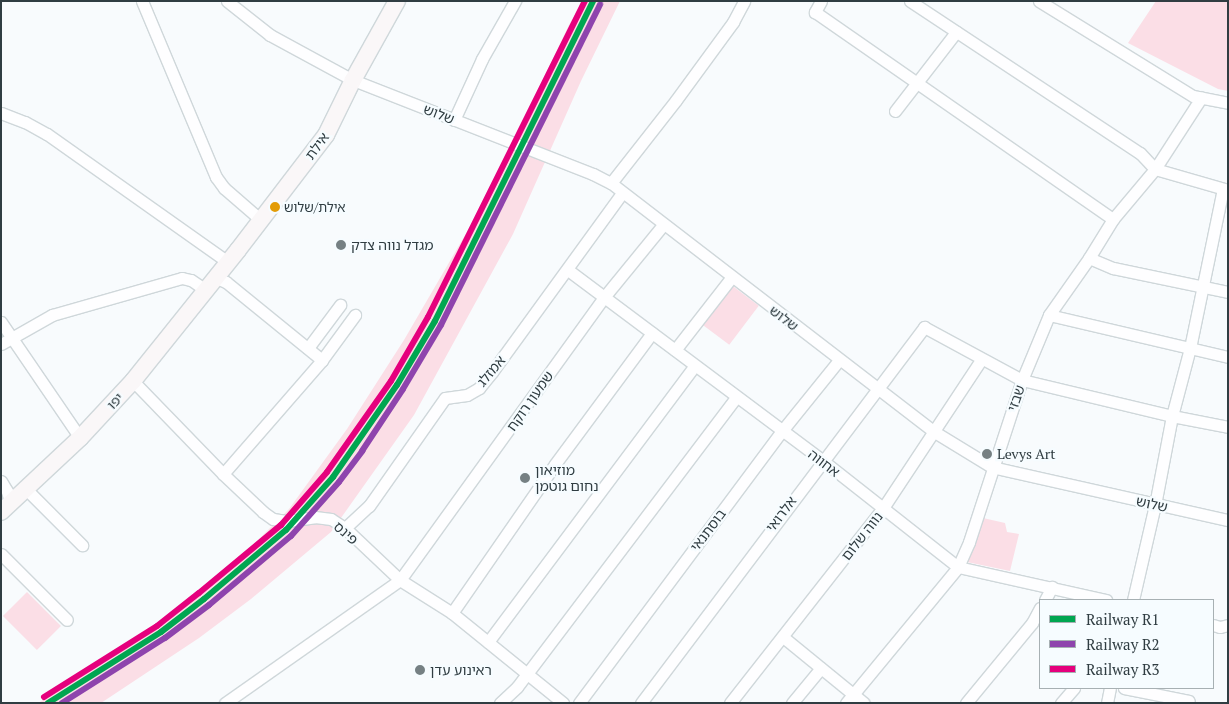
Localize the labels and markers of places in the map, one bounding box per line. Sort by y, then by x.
place label: אילת/שלוש [284,199,346,215]
marker: אילת/שלוש [270,202,280,212]
place label: מגדל נווה צדק [351,237,434,253]
marker: מגדל נווה צדק [335,239,347,251]
place label: Levys Art [997,446,1056,462]
marker: Levys Art [981,448,993,460]
place label: מוזיאון נחום גוטמן [535,462,599,494]
marker: מוזיאון נחום גוטמן [519,472,531,484]
place label: ראינוע עדן [430,662,492,678]
marker: ראינוע עדן [414,664,426,676]

